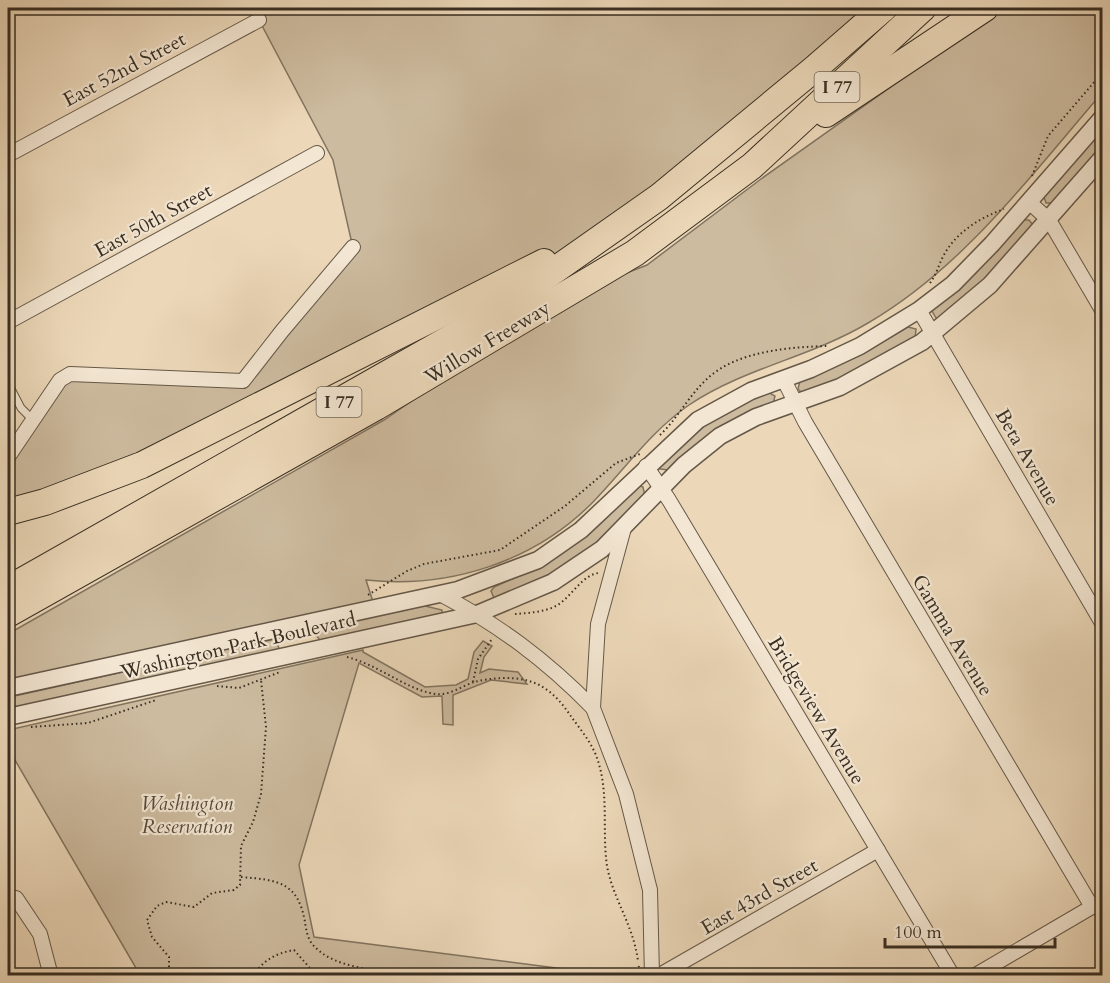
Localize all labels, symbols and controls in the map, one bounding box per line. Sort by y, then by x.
street label: East 52nd Street [58,25,191,113]
road number: I 77 [814,72,860,102]
street label: East 50th Street [90,177,218,264]
street label: Willow Freeway [418,294,556,391]
road number: I 77 [316,387,362,417]
street label: Beta Avenue [989,404,1066,511]
street label: Gamma Avenue [906,570,999,701]
street label: Washington Park Boulevard [117,605,359,686]
street label: Bridgeview Avenue [762,631,872,789]
park label: Washington Reservation [141,790,233,840]
street label: East 43rd Street [696,852,823,941]
scale bar [885,911,1054,949]
text: 100 m [894,920,942,945]

